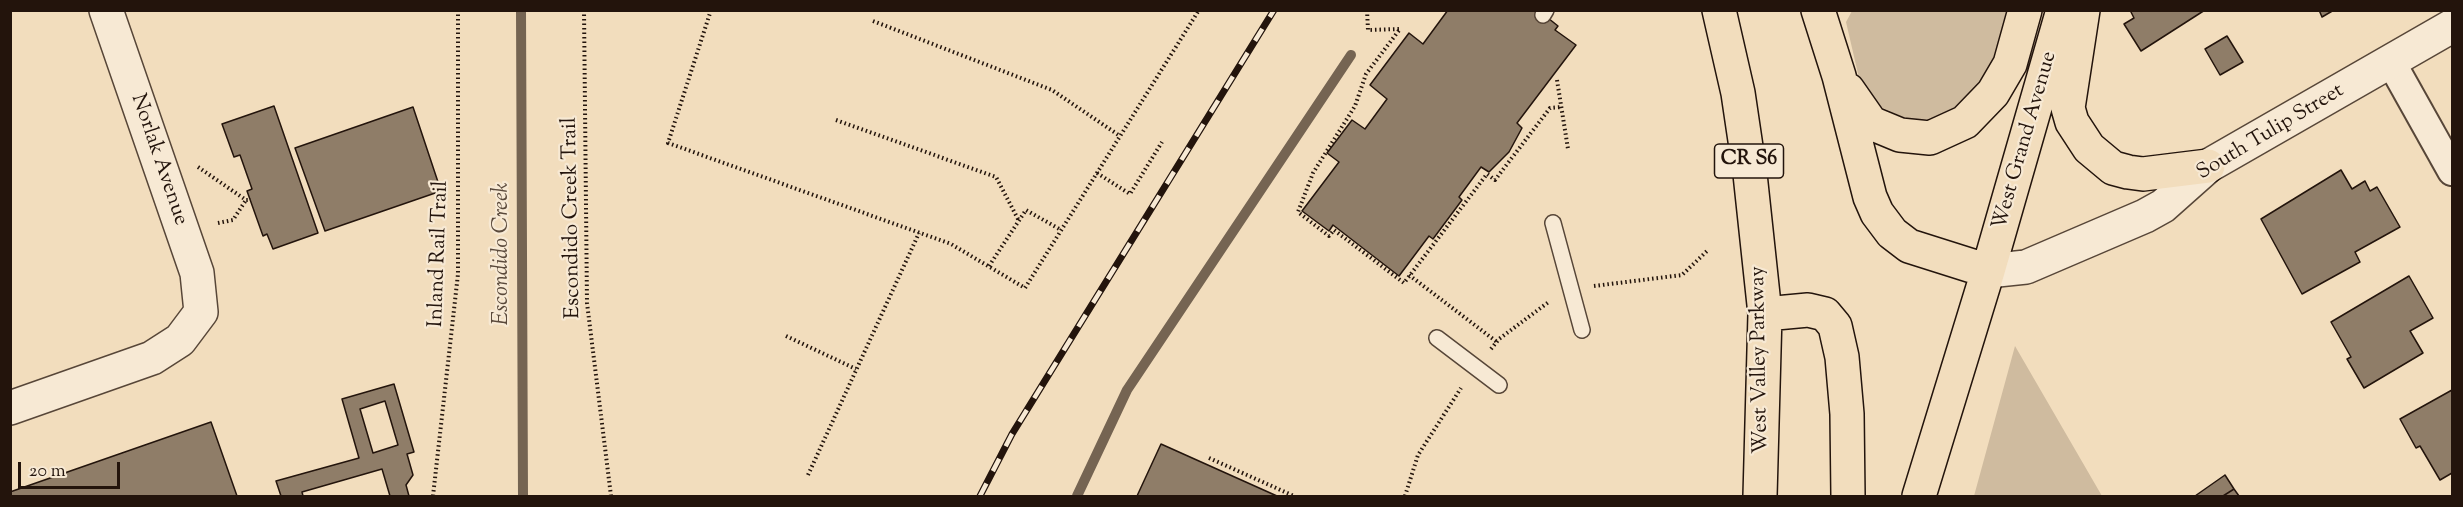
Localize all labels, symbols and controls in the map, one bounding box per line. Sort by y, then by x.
street label: West Grand Avenue [1988,49,2064,233]
street label: South Tulip Street [2193,79,2349,187]
street label: Norlak Avenue [124,91,192,229]
street label: Escondido Creek Trail [559,117,587,319]
road number: CR S6 [1714,144,1784,178]
street label: Inland Rail Trail [425,180,455,328]
water label: Escondido Creek [490,183,516,325]
street label: West Valley Parkway [1747,266,1775,454]
scale bar [21,450,123,488]
text: 20 m [29,459,66,485]

